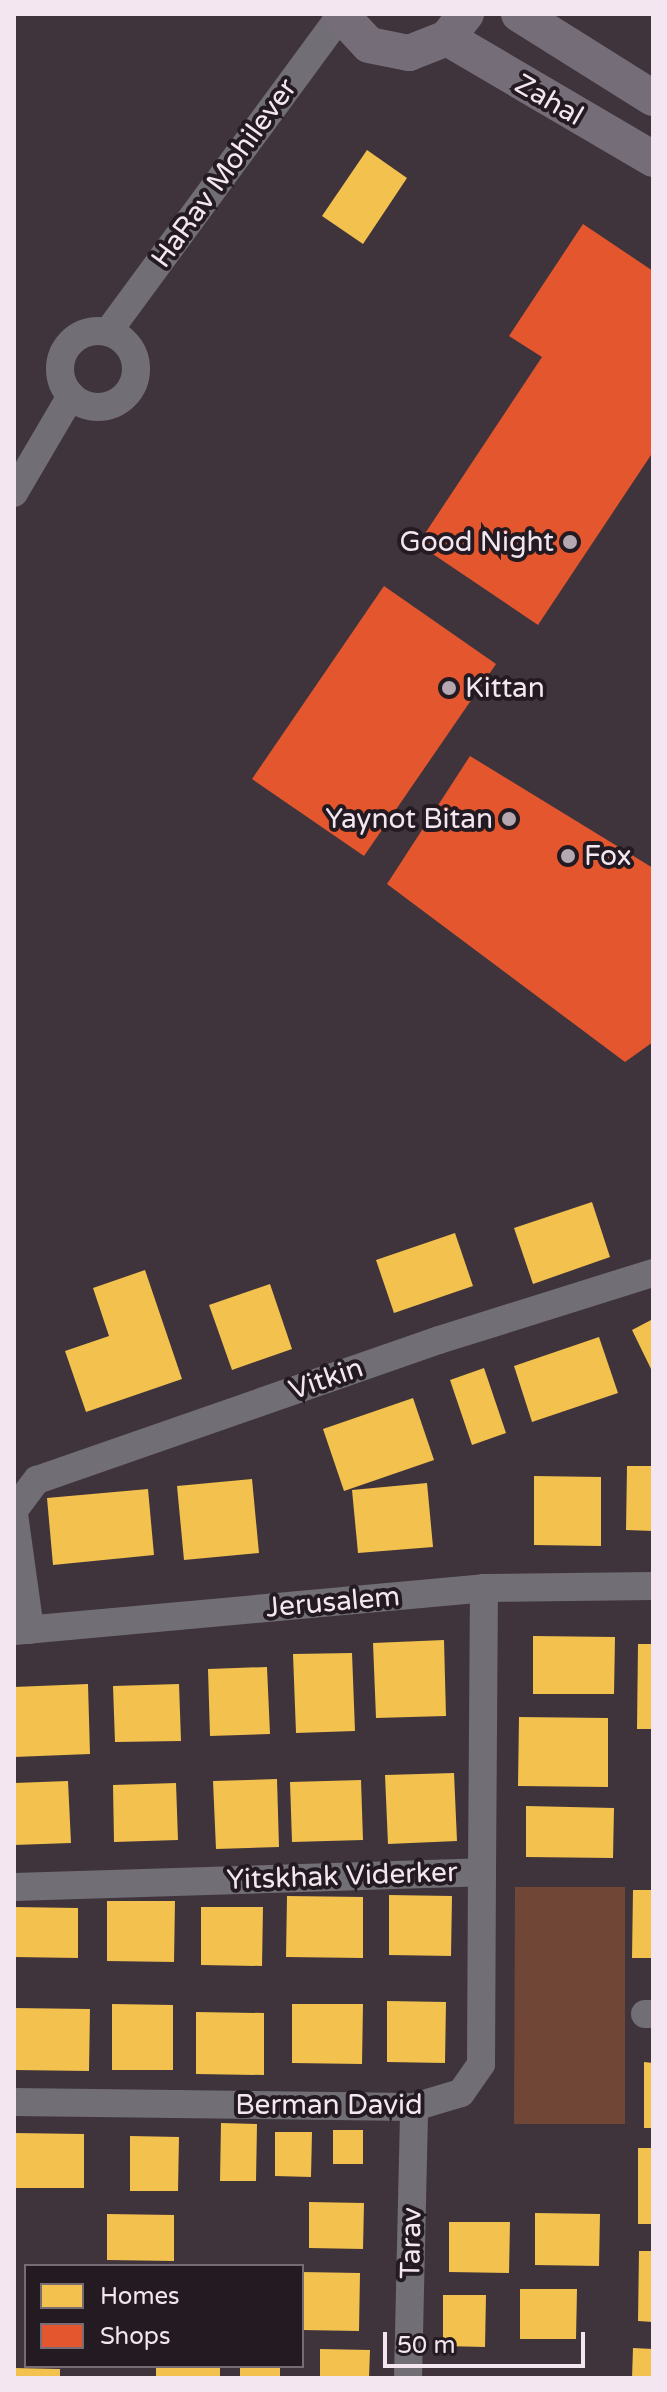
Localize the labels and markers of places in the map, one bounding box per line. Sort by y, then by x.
place label: Good Night [400,525,554,559]
marker: Good Night [561,533,579,551]
place label: Kittan [465,671,545,705]
marker: Kittan [440,679,458,697]
place label: Yaynot Bitan [325,802,493,836]
marker: Yaynot Bitan [500,810,518,828]
place label: Fox [584,839,632,873]
marker: Fox [559,847,577,865]

